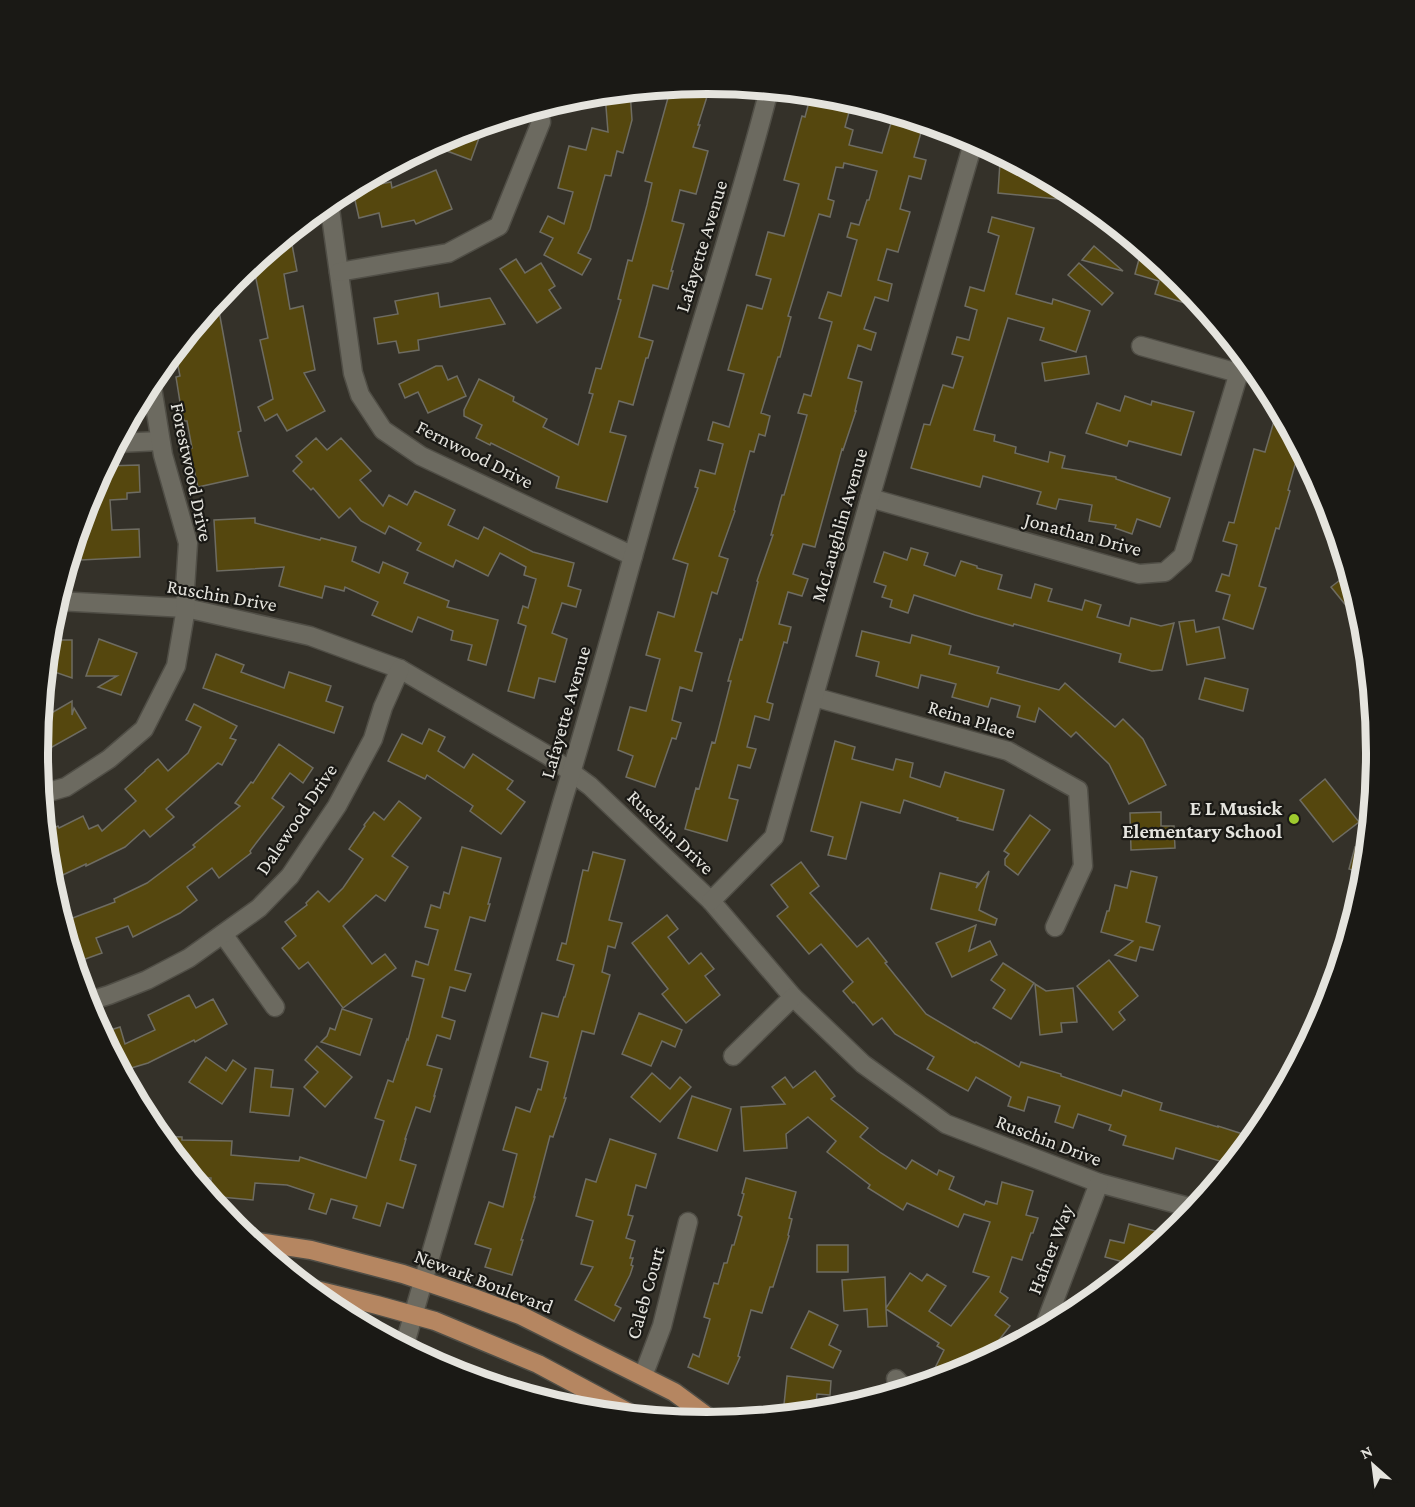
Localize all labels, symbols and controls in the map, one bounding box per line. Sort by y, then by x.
street label: Lafayette Avenue [670,177,733,315]
street label: Forestwood Drive [167,401,217,544]
street label: Fernwood Drive [413,415,537,493]
street label: McLaughlin Avenue [807,445,873,605]
street label: Jonathan Drive [1020,507,1144,561]
street label: Ruschin Drive [165,574,279,616]
street label: Lafayette Avenue [536,643,595,781]
street label: Reina Place [926,695,1019,743]
street label: Dalewood Drive [251,759,341,879]
street label: Ruschin Drive [623,785,719,879]
place label: E L Musick Elementary School [1122,797,1283,842]
marker: E L Musick Elementary School [1287,812,1301,826]
street label: Ruschin Drive [993,1110,1105,1170]
street label: Hafner Way [1023,1200,1078,1297]
street label: Newark Boulevard [411,1244,557,1318]
street label: Caleb Court [621,1244,669,1342]
north arrow [1343,1435,1403,1495]
text: N [1357,1442,1375,1462]

